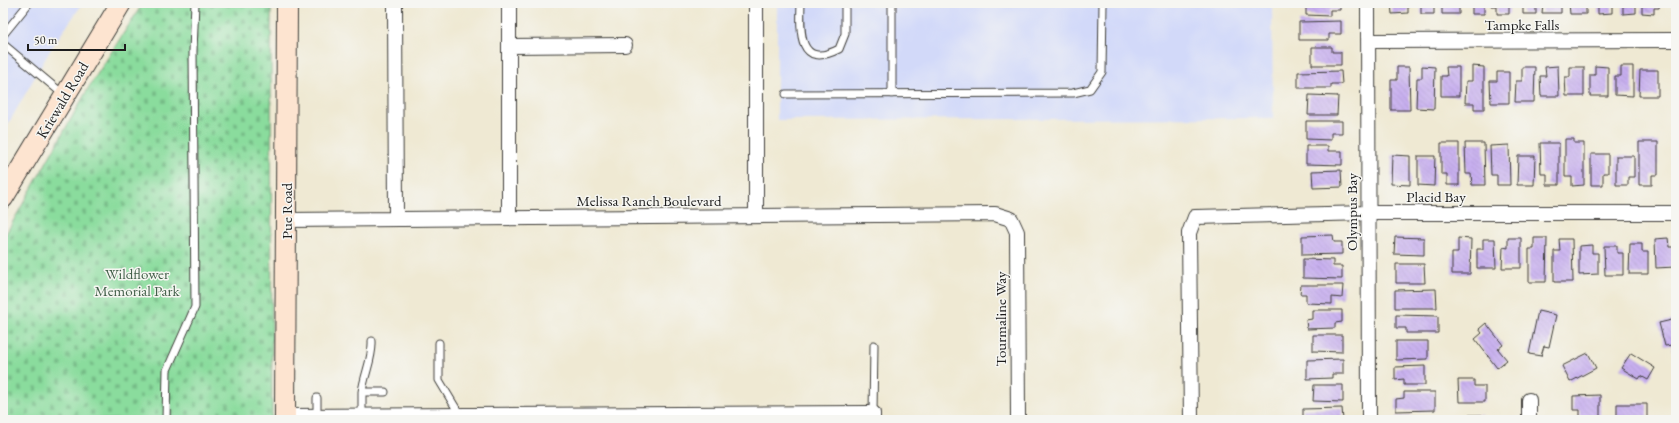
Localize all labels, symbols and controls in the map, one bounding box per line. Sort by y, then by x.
street label: Tampke Falls [1485,15,1560,34]
scale bar [28,26,125,52]
text: 50 m [34,32,58,48]
street label: Kriewald Road [32,58,93,142]
street label: Olympus Bay [1342,173,1361,251]
street label: Pue Road [277,182,296,239]
street label: Placid Bay [1406,187,1466,206]
street label: Melissa Ranch Boulevard [577,191,722,210]
park label: Wildflower Memorial Park [95,264,180,300]
street label: Tourmaline Way [991,271,1010,367]

